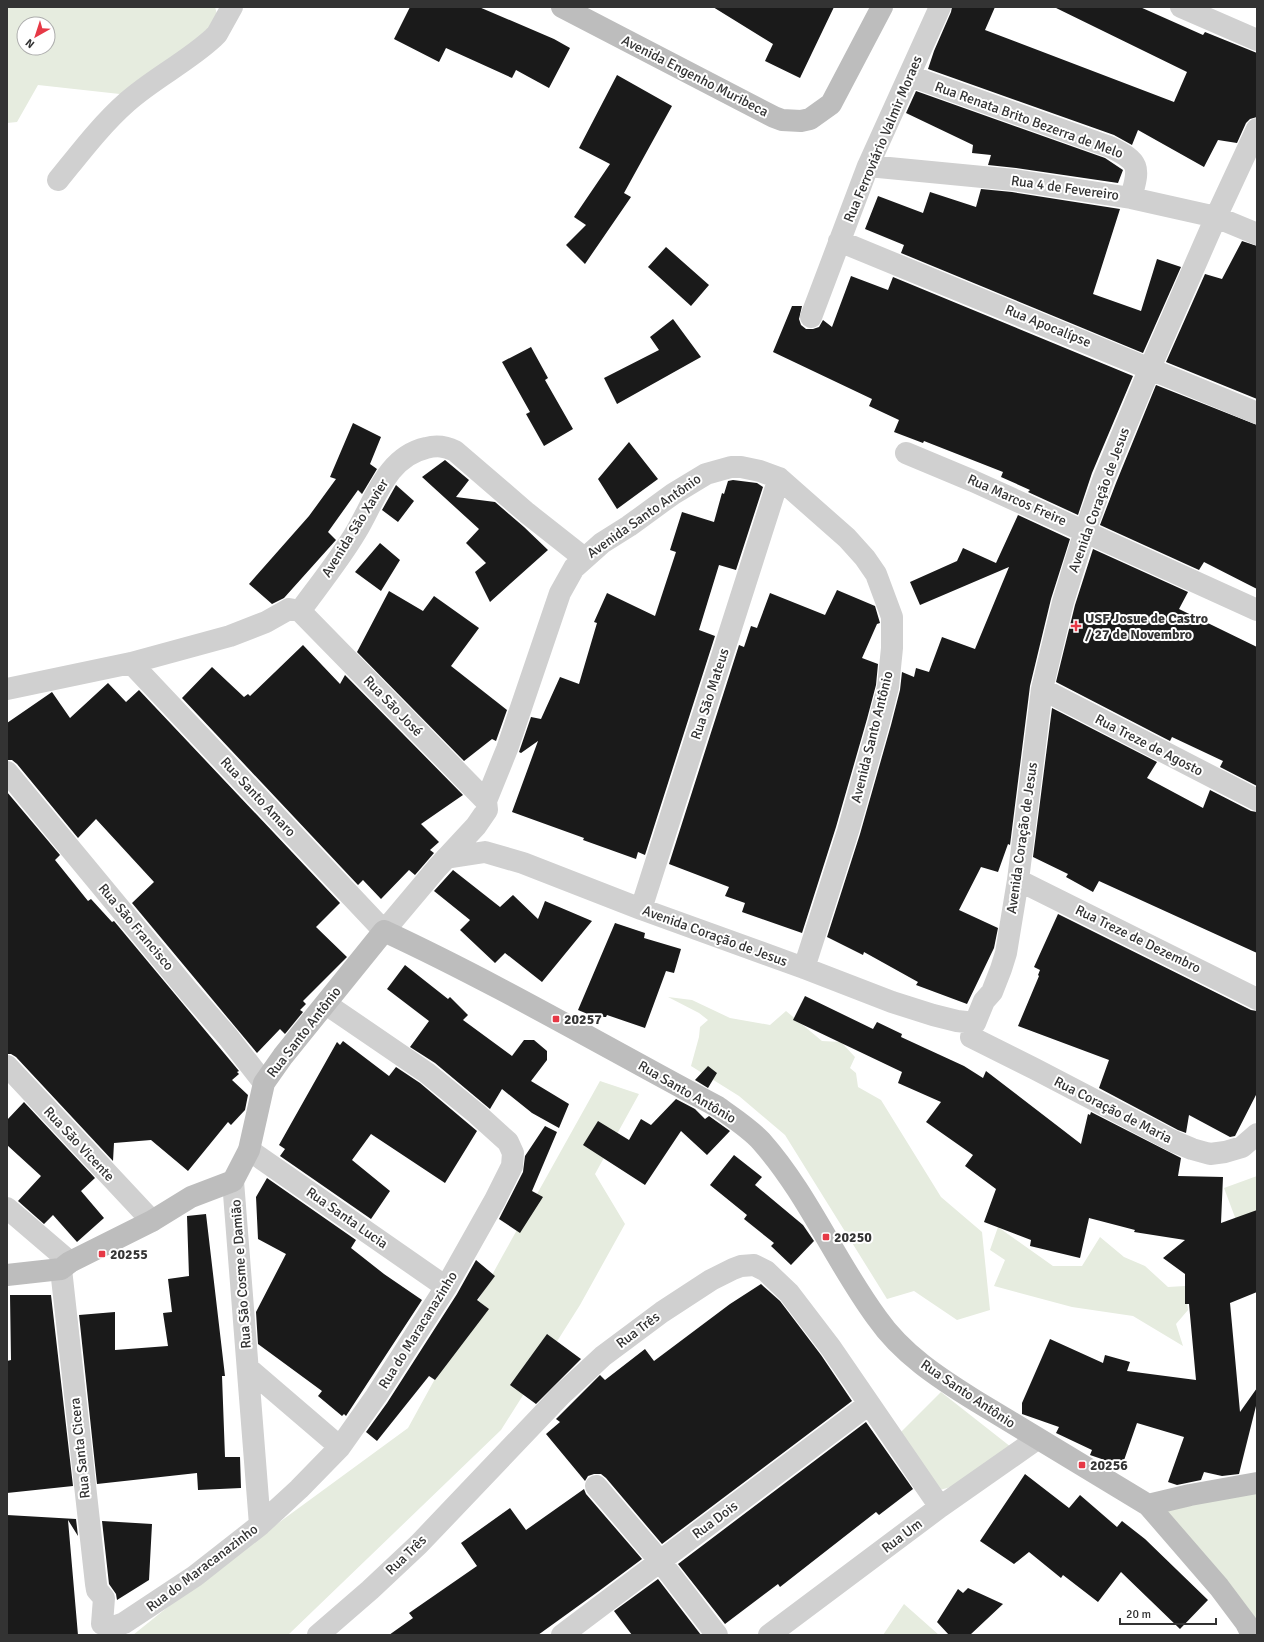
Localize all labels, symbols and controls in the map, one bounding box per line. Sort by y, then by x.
north arrow [16,16,56,56]
street label: Avenida Engenho Muribeca [619,32,771,120]
text: N [23,36,37,51]
street label: Rua Ferroviário Valmir Moraes [840,53,926,225]
street label: Rua Renata Brito Bezerra de Melo [932,78,1126,162]
street label: Rua 4 de Fevereiro [1010,172,1120,204]
street label: Rua Apocalípse [1002,301,1094,351]
street label: Avenida Coração de Jesus [1065,425,1133,575]
street label: Avenida Santo Antônio [584,470,704,562]
street label: Rua Marcos Freire [965,471,1069,529]
street label: Avenida São Xavier [318,475,393,580]
place label: USF Josue de Castro / 27 de Novembro [1085,610,1208,643]
marker: USF Josue de Castro / 27 de Novembro [1070,620,1082,632]
street label: Rua São Mateus [687,646,733,742]
street label: Avenida Santo Antônio [847,669,897,805]
street label: Rua São José [360,672,426,740]
street label: Rua Treze de Agosto [1092,710,1206,780]
street label: Rua Santo Amaro [217,754,299,840]
street label: Avenida Coração de Jesus [1003,761,1041,915]
street label: Rua São Francisco [95,880,177,974]
street label: Rua Treze de Dezembro [1072,901,1204,977]
street label: Avenida Coração de Jesus [640,902,790,970]
street label: Rua Santo Antônio [263,983,345,1081]
place label: 20257 [564,1011,602,1028]
marker: 20257 [551,1014,561,1024]
street label: Rua Santo Antônio [635,1057,739,1127]
street label: Rua Coração de Maria [1051,1073,1175,1147]
street label: Rua São Vicente [40,1103,118,1185]
street label: Rua Santa Lucia [303,1184,391,1252]
street label: Rua São Cosme e Damião [227,1199,255,1349]
place label: 20250 [834,1229,872,1246]
marker: 20250 [821,1232,831,1242]
place label: 20255 [110,1246,148,1263]
marker: 20255 [97,1249,107,1259]
street label: Rua do Maracanazinho [375,1268,461,1392]
street label: Rua Três [613,1308,663,1352]
street label: Rua Santo Antônio [917,1356,1019,1432]
street label: Rua Santa Cicera [66,1397,94,1499]
place label: 20256 [1090,1457,1128,1474]
marker: 20256 [1077,1460,1087,1470]
street label: Rua Dois [689,1497,741,1543]
street label: Rua Um [878,1515,926,1557]
street label: Rua do Maracanazinho [143,1521,261,1615]
street label: Rua Três [382,1531,430,1579]
scale bar [1120,1600,1216,1626]
text: 20 m [1126,1607,1151,1622]

